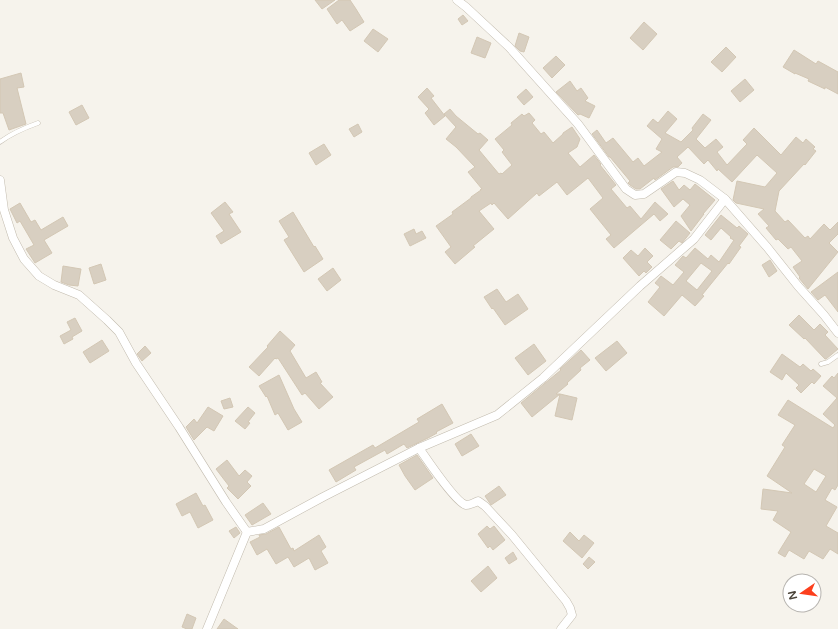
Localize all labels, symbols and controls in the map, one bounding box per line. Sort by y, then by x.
north arrow [782,573,822,613]
text: N [785,589,800,601]

